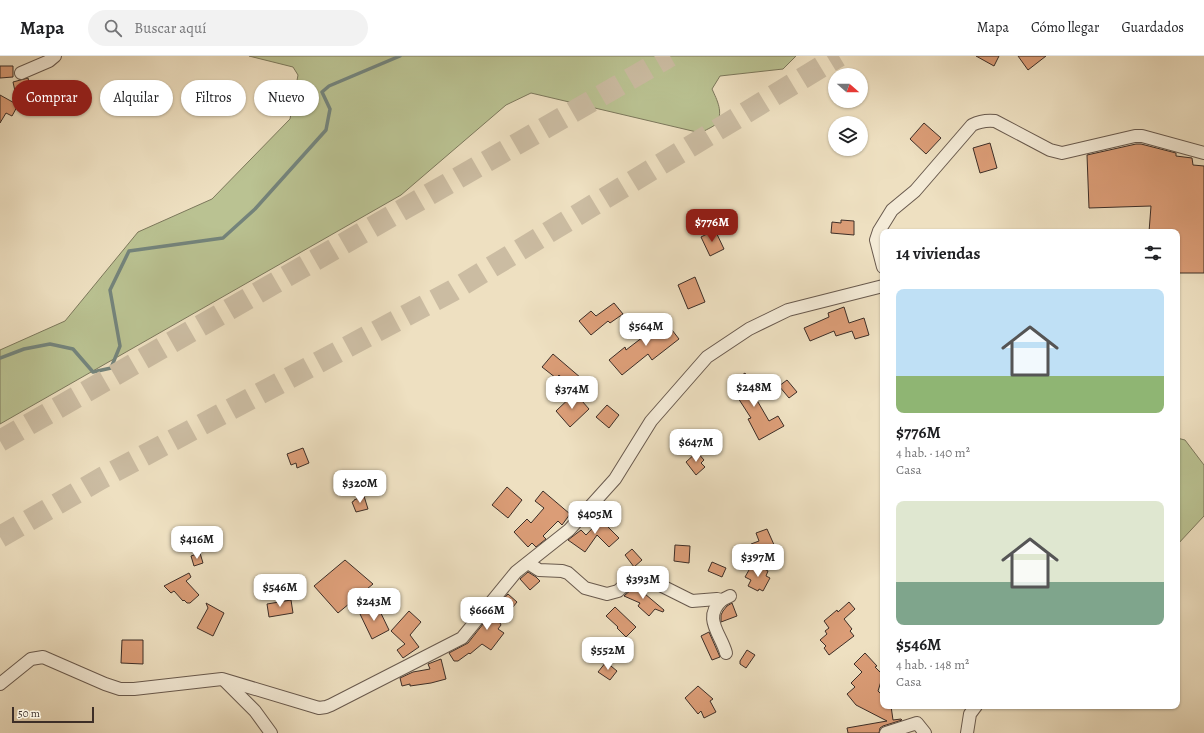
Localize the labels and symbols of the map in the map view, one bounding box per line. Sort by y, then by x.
north arrow [828,68,868,108]
pin: $776M [684,209,740,243]
pin: $564M [618,313,674,347]
pin: $248M [726,374,782,408]
pin: $374M [544,376,600,410]
pin: $647M [668,429,724,463]
pin: $320M [332,470,388,504]
pin: $405M [567,501,623,535]
pin: $416M [169,526,225,560]
pin: $397M [730,544,786,578]
pin: $393M [615,566,671,600]
pin: $546M [252,574,308,608]
pin: $243M [346,588,402,622]
pin: $666M [459,597,515,631]
pin: $552M [580,637,636,671]
scale bar [12,705,94,724]

